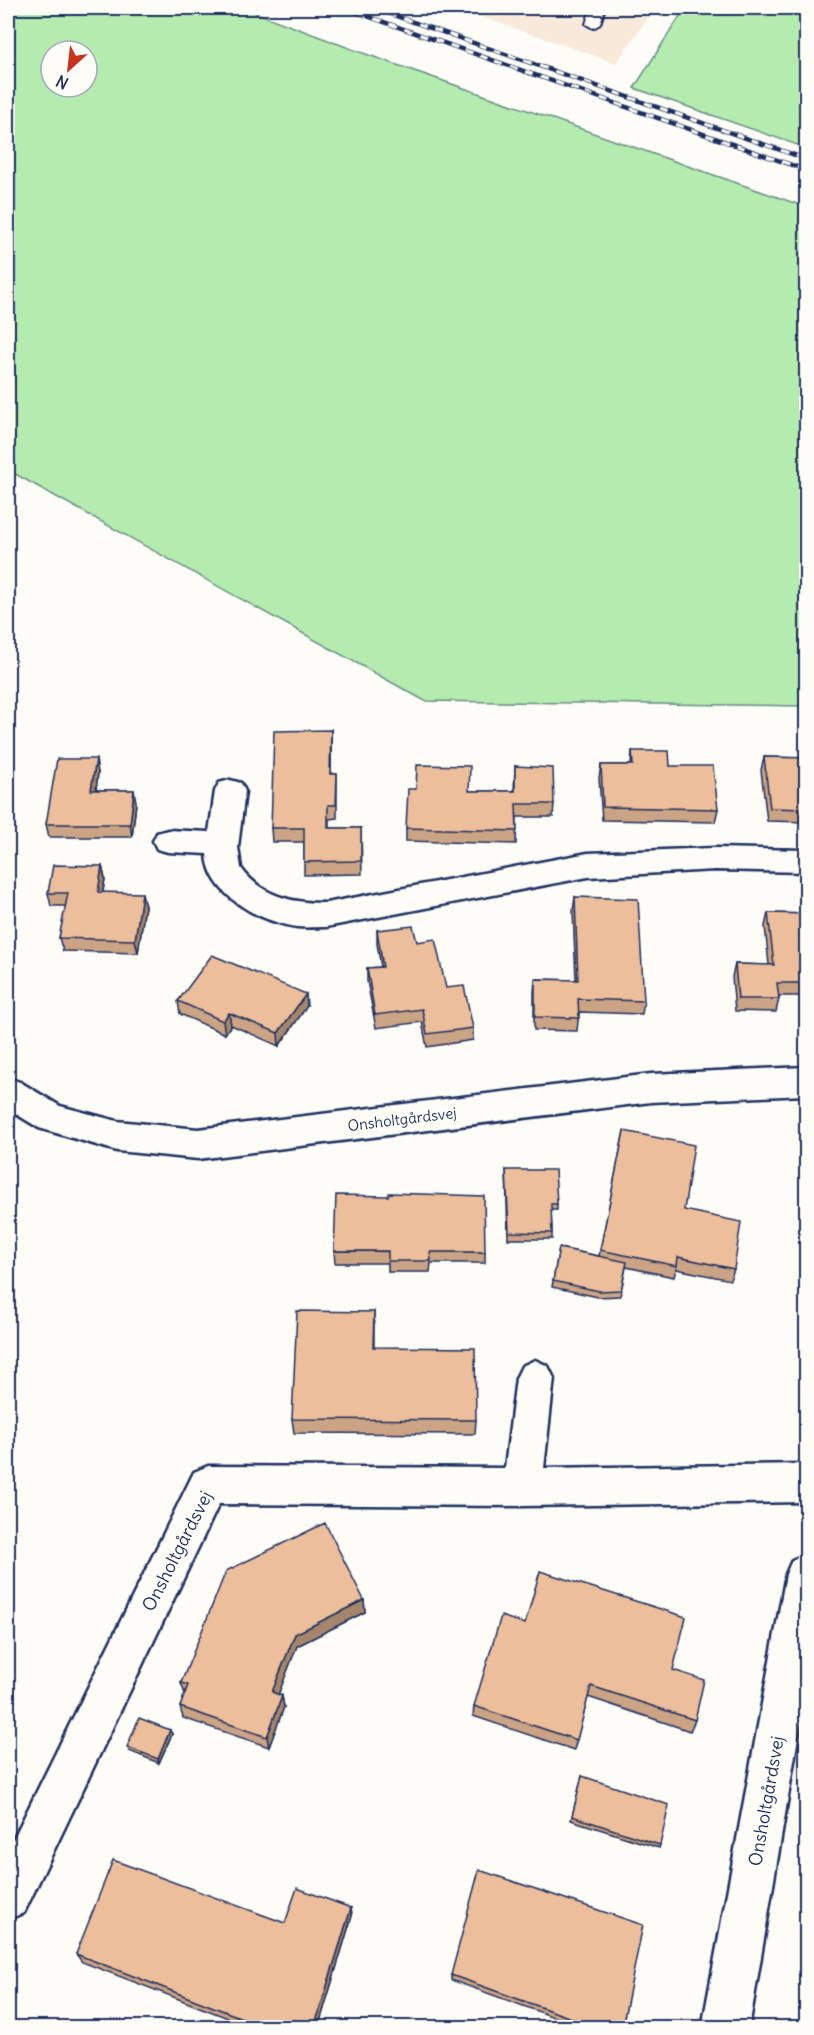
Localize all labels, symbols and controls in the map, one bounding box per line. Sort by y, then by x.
north arrow [39,39,99,99]
text: N [53,71,72,94]
street label: Onsholtgårdsvej [346,1103,458,1135]
street label: Onsholtgårdsvej [137,1487,217,1615]
street label: Onsholtgårdsvej [743,1734,789,1868]

